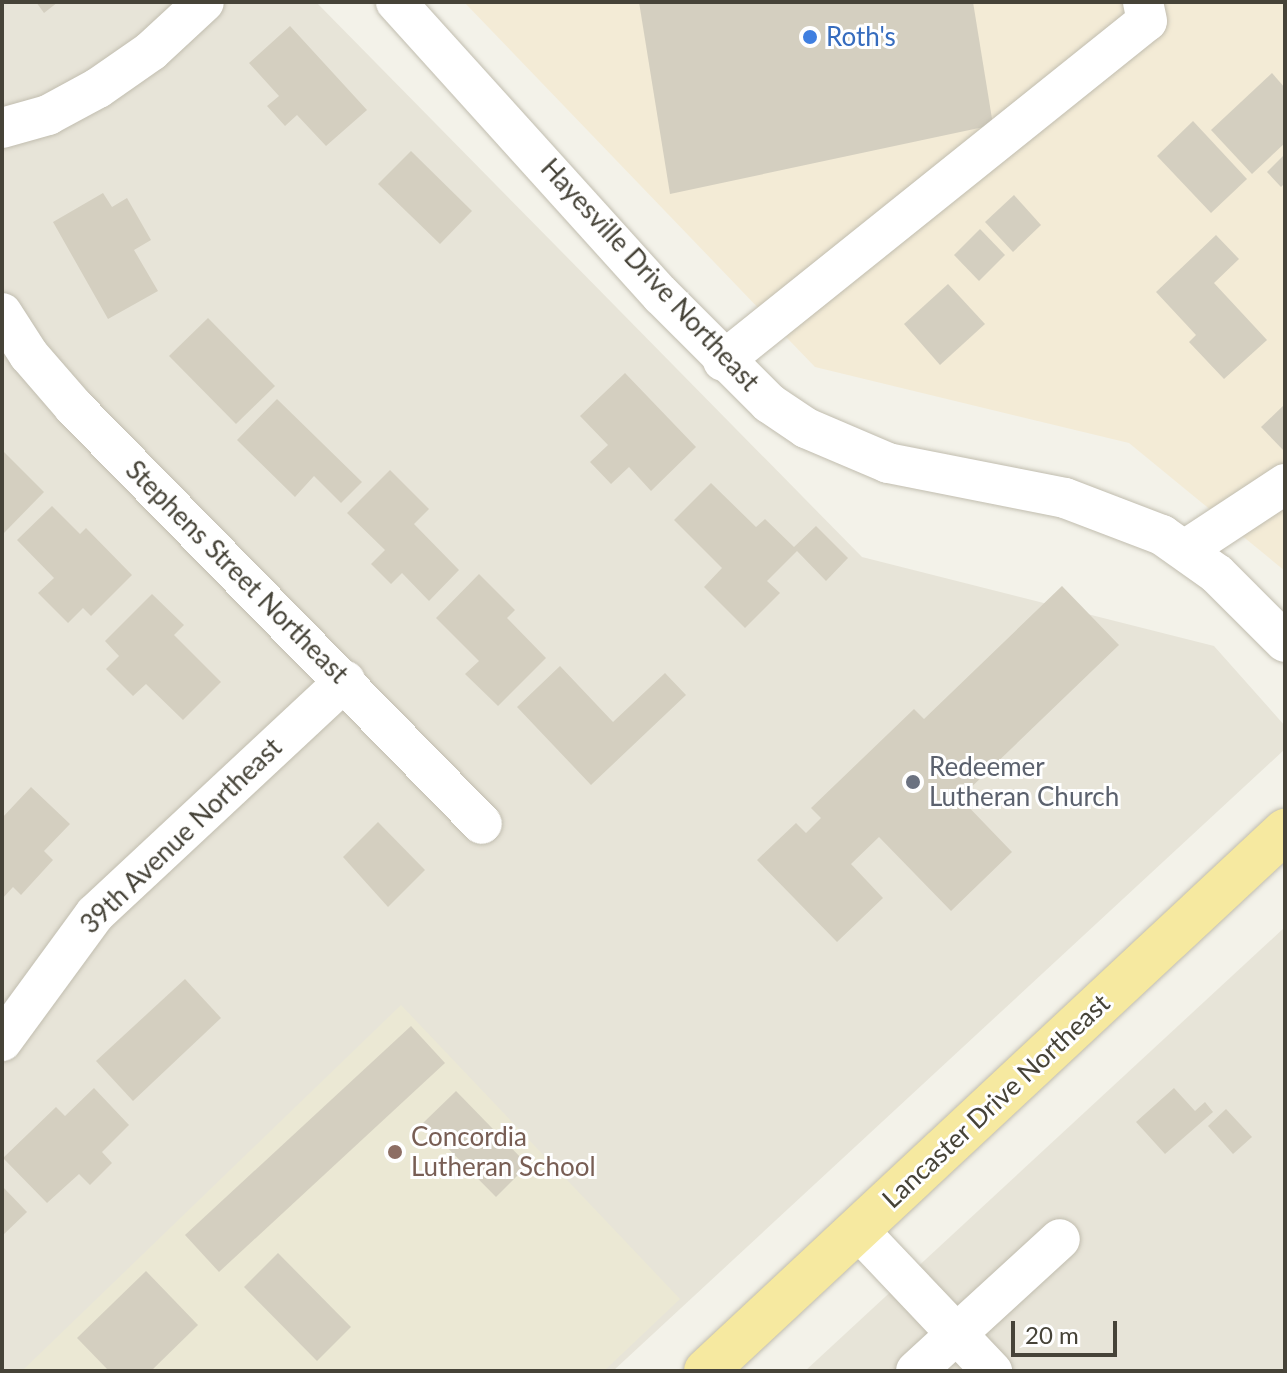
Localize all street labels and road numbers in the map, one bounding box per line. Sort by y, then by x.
street label: Hayesville Drive Northeast [534,153,766,397]
street label: Stephens Street Northeast [119,454,355,690]
street label: 39th Avenue Northeast [74,732,288,940]
street label: Lancaster Drive Northeast [876,987,1116,1215]

